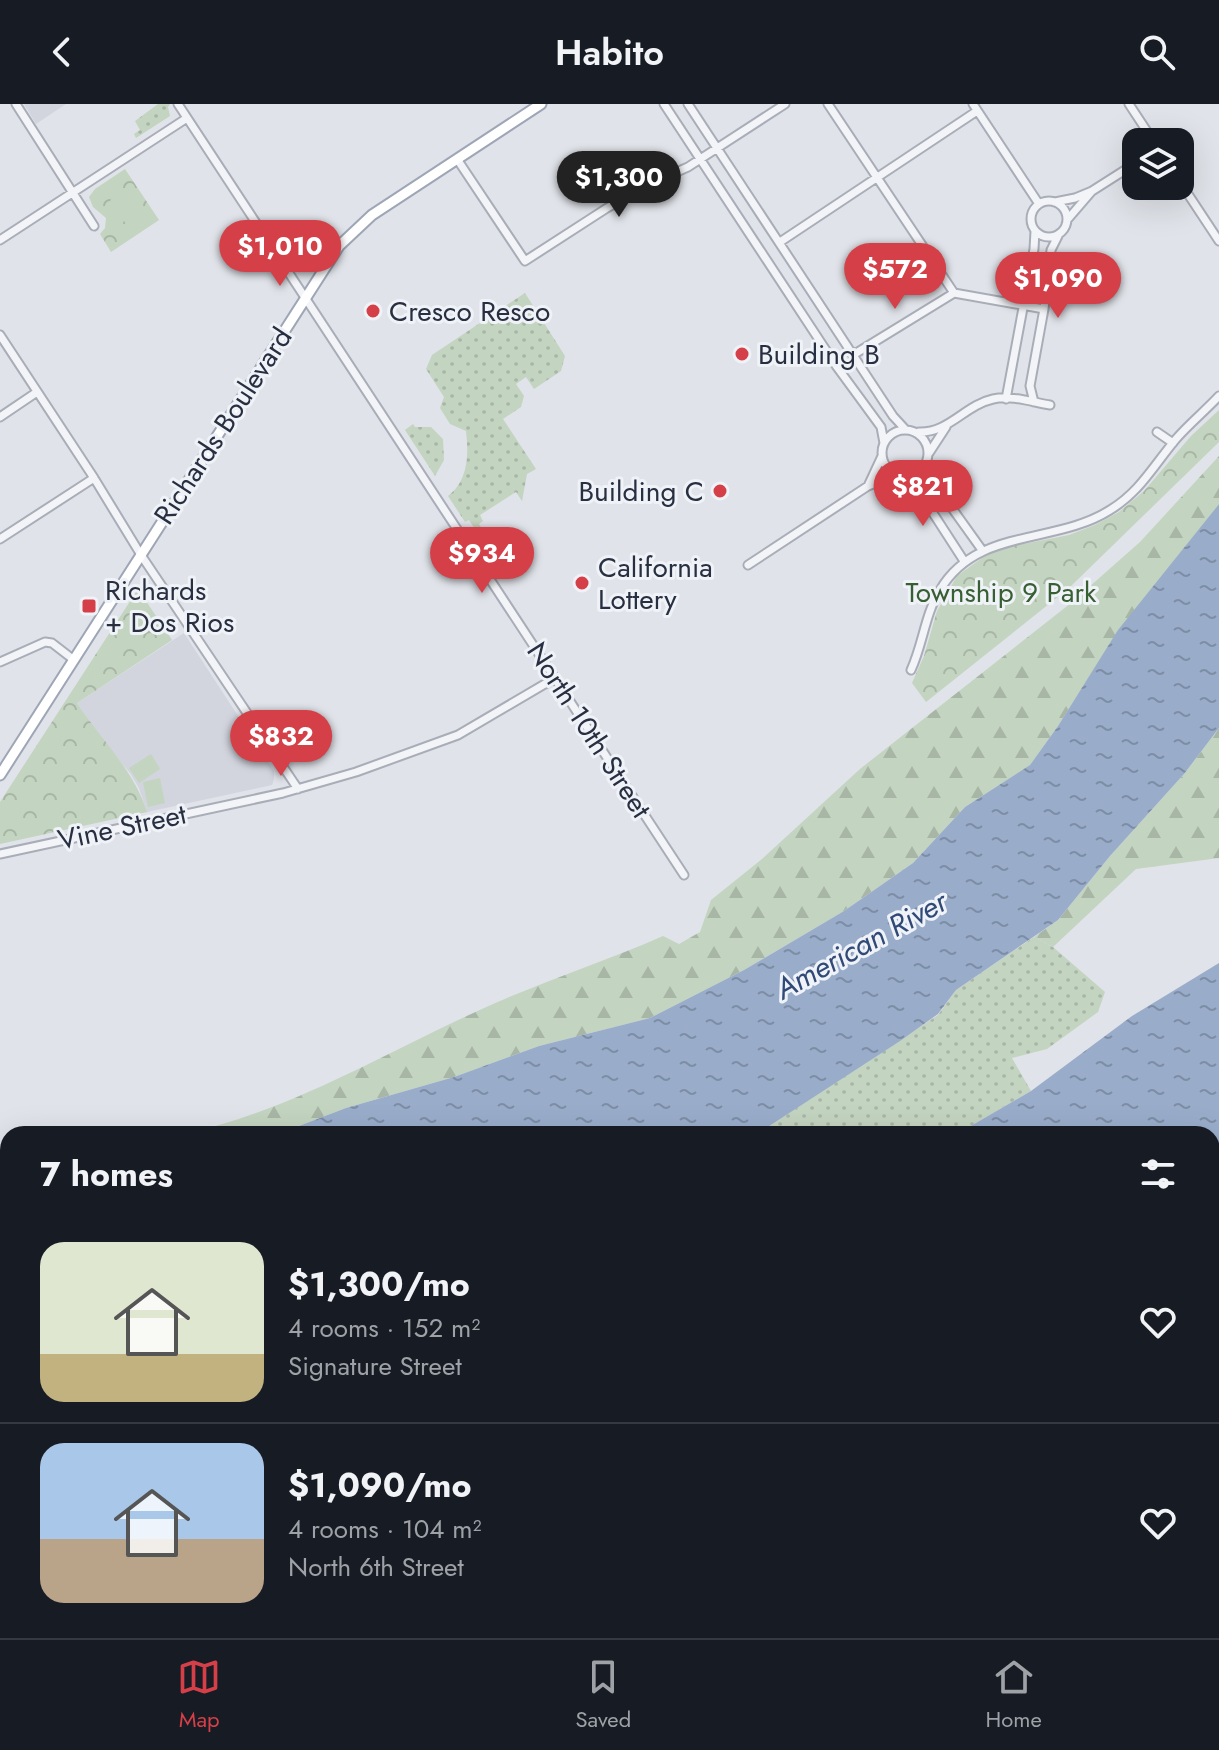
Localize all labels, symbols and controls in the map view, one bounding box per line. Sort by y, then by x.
text: Habito [555,26,664,78]
icon: back [40,30,84,74]
icon: search [1135,30,1179,74]
map controls [1122,128,1194,200]
button: layers [1122,128,1194,200]
pin: $1,300 [554,151,684,219]
text: $1,300 [575,158,663,196]
pin: $1,010 [215,220,345,288]
text: $1,010 [237,227,323,265]
pin: $572 [848,243,942,311]
text: $572 [862,250,928,288]
pin: $1,090 [993,252,1123,320]
text: $1,090 [1013,259,1103,297]
place label: Cresco Resco [389,291,550,332]
marker: Cresco Resco [364,302,382,320]
street label: Richards Boulevard [144,320,302,532]
place label: Building B [758,334,880,375]
marker: Building B [733,345,751,363]
pin: $821 [876,460,970,528]
text: $821 [892,467,954,505]
place label: Building C [578,471,704,512]
marker: Building C [711,482,729,500]
pin: $934 [435,527,529,595]
text: $934 [448,534,516,572]
place label: California Lottery [598,547,713,620]
place label: Richards + Dos Rios [105,570,234,643]
park label: Township 9 Park [906,572,1097,613]
marker: California Lottery [573,574,591,592]
marker: Richards + Dos Rios [80,597,98,615]
street label: North 10th Street [517,634,661,826]
pin: $832 [234,710,328,778]
text: $832 [248,717,314,755]
street label: Vine Street [54,793,190,861]
water label: American River [766,879,956,1010]
text: 7 homes [40,1150,173,1199]
icon: filters [1136,1152,1180,1196]
text: $1,300/mo [288,1260,470,1309]
icon: home [104,1274,200,1370]
icon: heart [1136,1300,1180,1344]
text: 4 rooms · 152 m² [288,1309,480,1347]
text: Signature Street [288,1347,462,1385]
text: $1,090/mo [288,1461,471,1510]
icon: home [104,1475,200,1571]
icon: heart [1136,1501,1180,1545]
text: 4 rooms · 104 m² [288,1510,482,1548]
text: North 6th Street [288,1548,464,1586]
tab: Map [177,1655,221,1735]
tab: Saved [575,1655,631,1735]
tab: Home [986,1655,1042,1735]

